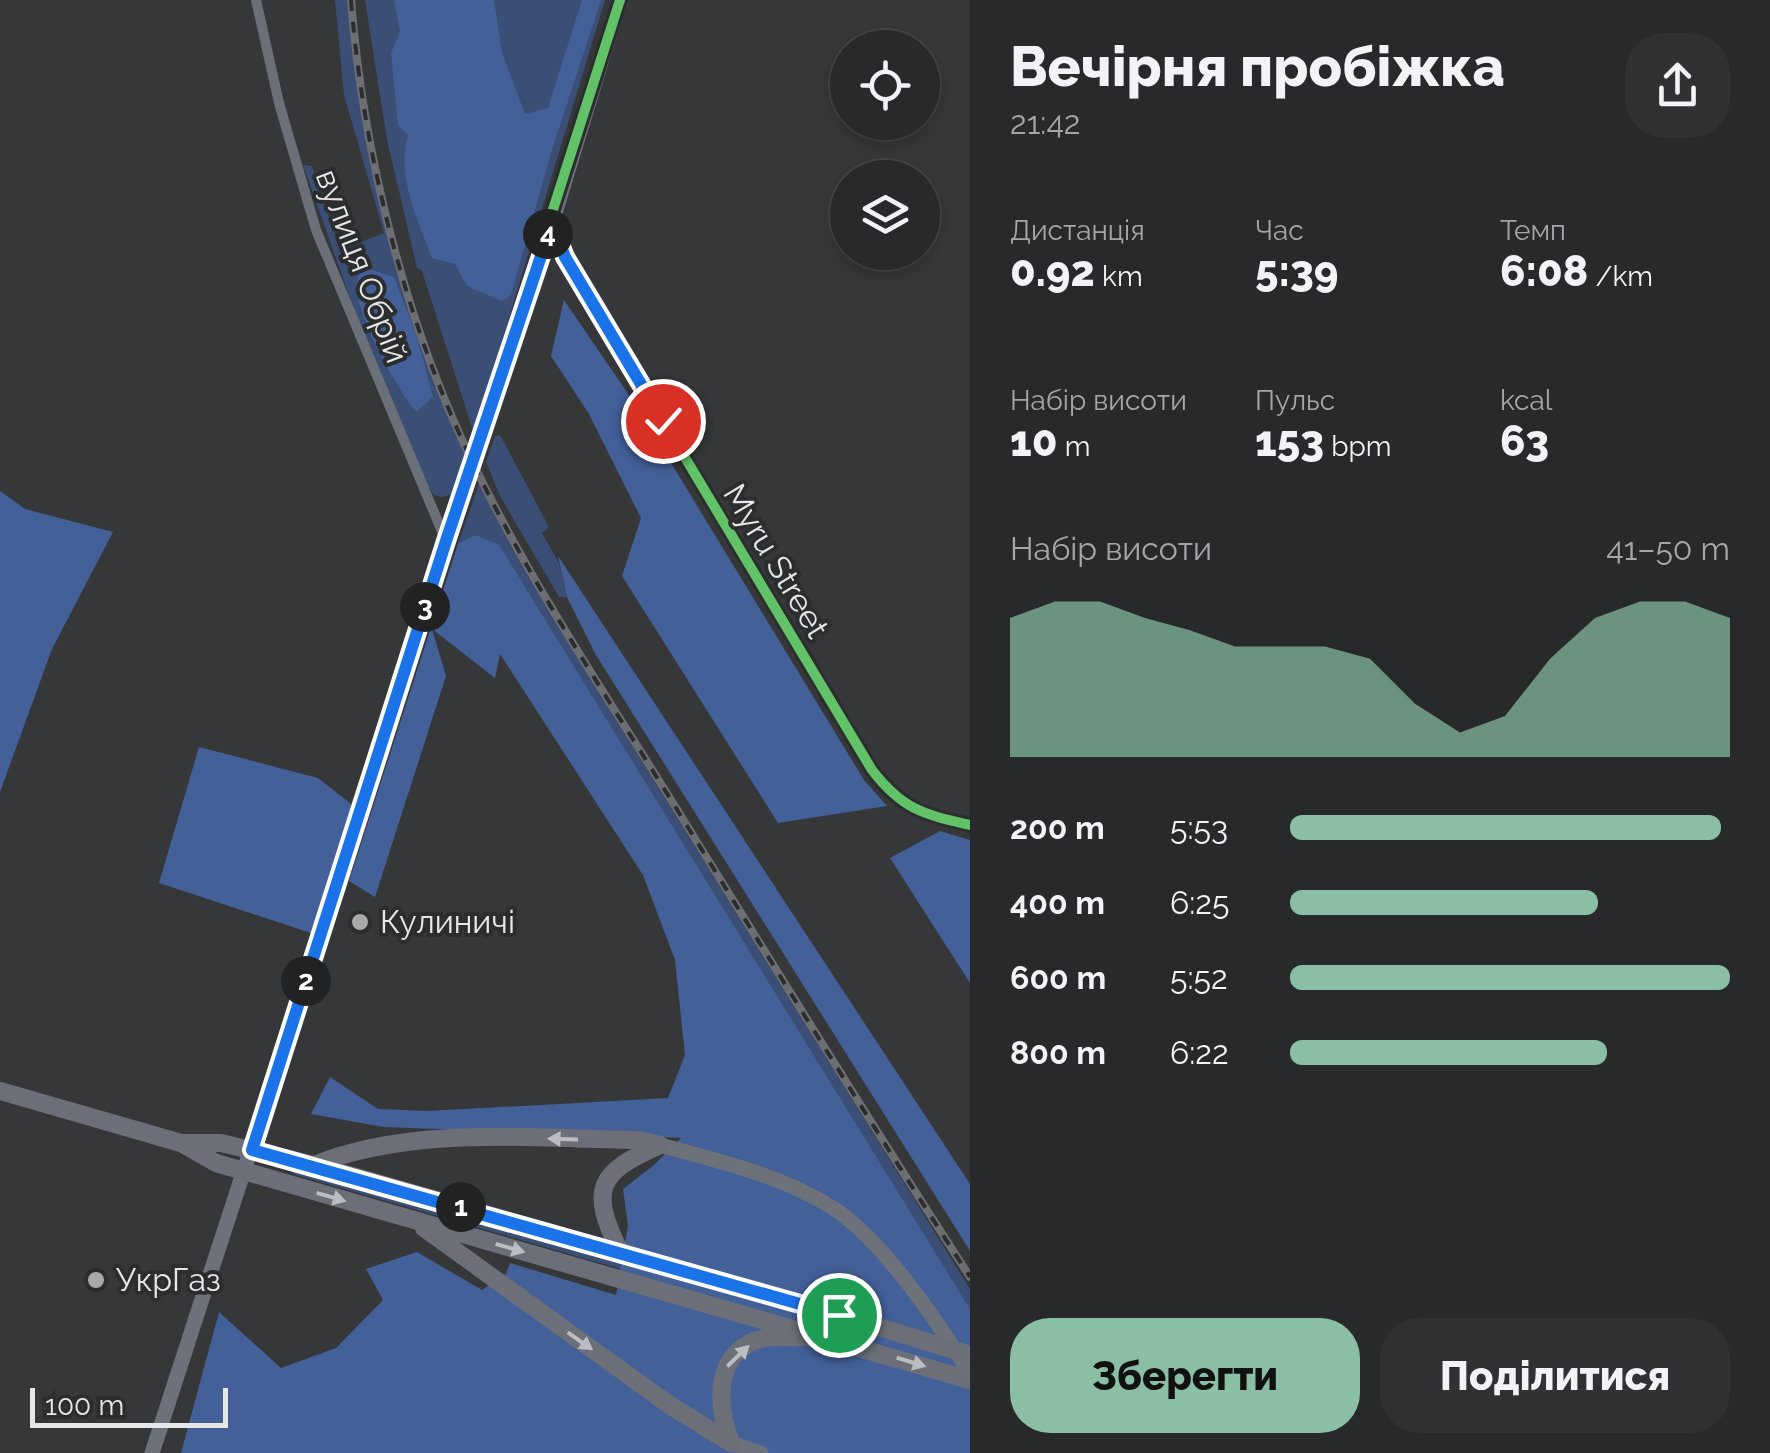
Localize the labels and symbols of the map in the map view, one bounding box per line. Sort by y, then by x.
street label: вулиця Обрій [309,164,416,368]
pin: 4 [523,209,573,259]
pin [621,379,706,464]
street label: Myru Street [716,477,837,644]
pin: 3 [400,582,450,632]
place label: Кулиничі [380,903,515,940]
marker: Кулиничі [349,911,371,933]
pin: 2 [281,956,331,1006]
one-way arrow [546,1131,578,1147]
pin: 1 [436,1182,486,1232]
one-way arrow [316,1190,346,1205]
one-way arrow [494,1241,525,1257]
place label: УкрГаз [116,1261,221,1298]
marker: УкрГаз [85,1269,107,1291]
pin [797,1273,882,1358]
one-way arrow [566,1330,593,1350]
one-way arrow [726,1345,750,1368]
one-way arrow [896,1355,927,1370]
scale bar [30,1383,228,1428]

